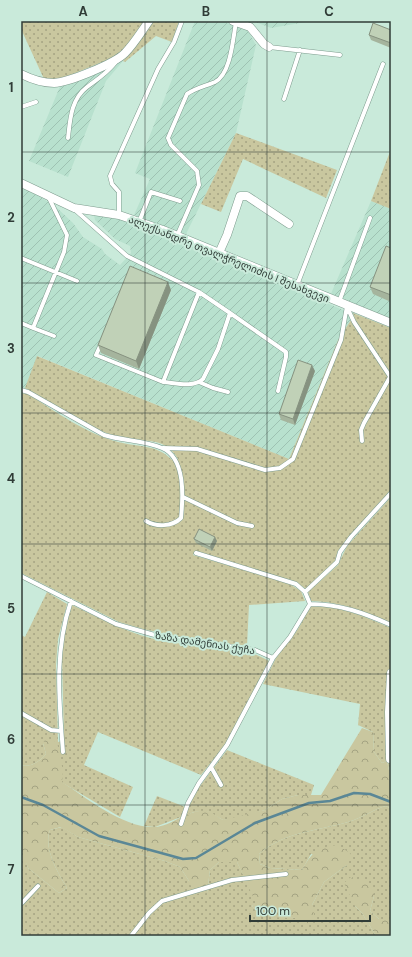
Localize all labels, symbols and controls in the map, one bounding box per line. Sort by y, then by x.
text: A [78,3,88,20]
text: B [202,3,210,20]
text: C [324,3,334,20]
text: 1 [9,79,13,96]
text: 2 [7,209,15,226]
street label: ალექსანდრე თვალჭრელიძის I შესახვევი [127,213,332,305]
text: 3 [7,340,15,357]
text: 4 [7,470,15,487]
text: 5 [7,600,15,617]
street label: ზაზა დამენიას ქუჩა [154,629,256,657]
text: 6 [7,731,15,748]
text: 7 [8,861,15,878]
scale bar [250,897,370,923]
text: 100 m [256,903,290,919]

